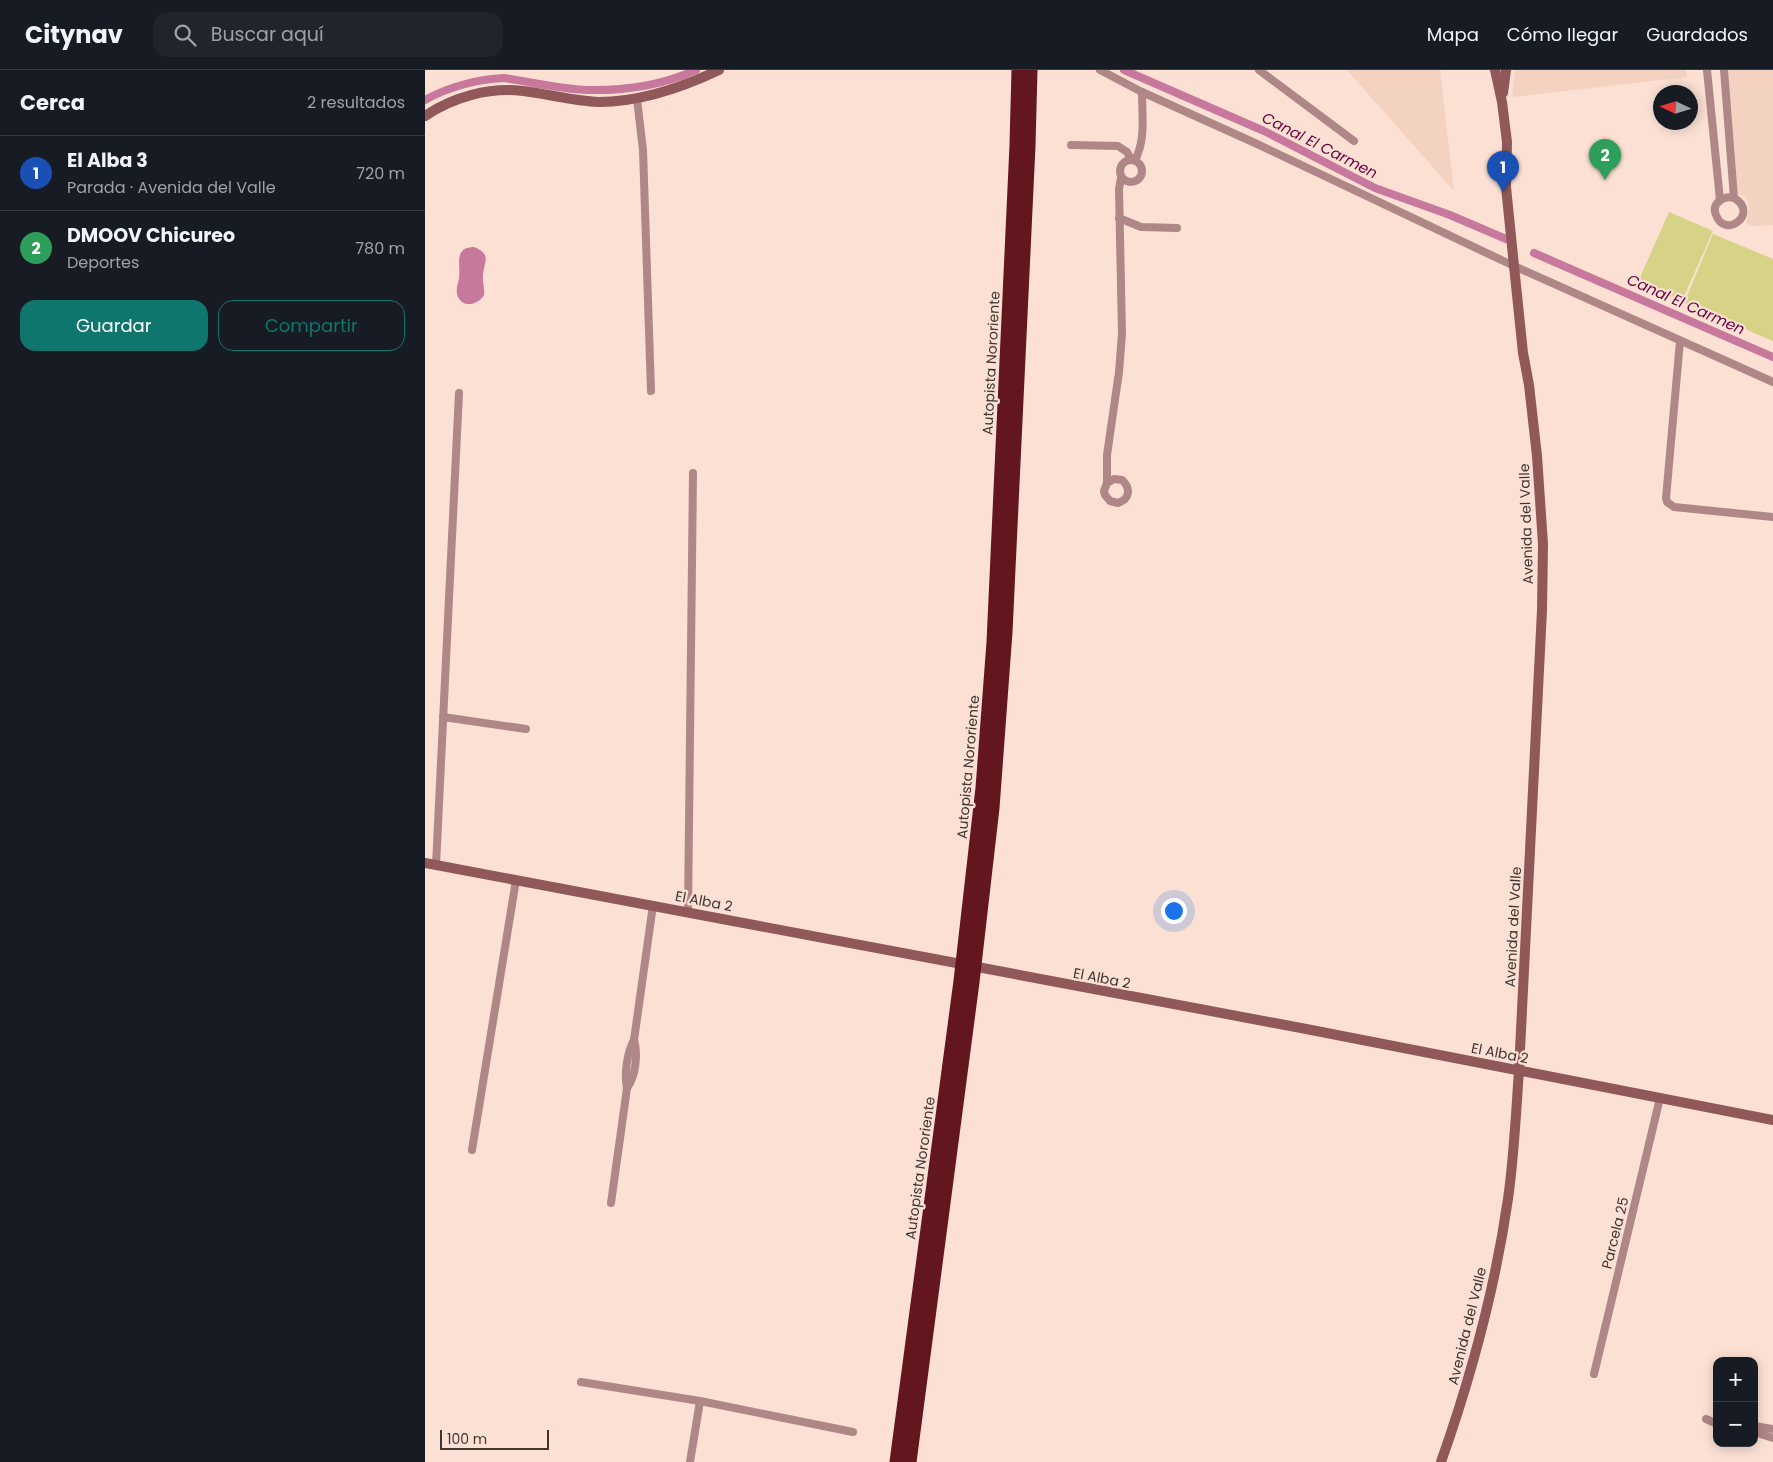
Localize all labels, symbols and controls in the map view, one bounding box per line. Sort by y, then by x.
search box [153,12,503,57]
text: Citynav [25,18,123,51]
icon: search [171,21,199,49]
text: Buscar aquí [211,21,324,48]
text: Mapa [1427,22,1479,47]
text: Cómo llegar [1507,22,1618,47]
text: Guardados [1646,22,1748,47]
north arrow [1653,85,1698,130]
text: Cerca [20,88,85,117]
text: 2 resultados [307,91,405,114]
water label: Canal El Carmen [1259,107,1381,183]
pin: 2 [1589,139,1621,180]
text: El Alba 3 [67,147,148,174]
pin: 1 [1487,151,1519,192]
text: 1 [33,162,39,185]
text: 720 m [356,162,405,185]
text: Parada · Avenida del Valle [67,176,276,199]
text: DMOOV Chicureo [67,222,235,249]
text: 2 [31,237,41,260]
text: 780 m [355,237,405,260]
text: Deportes [67,251,139,274]
water label: Canal El Carmen [1624,269,1748,339]
street label: Autopista Nororiente [977,290,1005,435]
button: Guardar [20,300,208,351]
button: Compartir [218,300,405,351]
street label: Avenida del Valle [1514,463,1538,585]
street label: Autopista Nororiente [952,694,984,840]
street label: Avenida del Valle [1500,866,1526,988]
street label: El Alba 2 [674,886,734,916]
your location [1161,898,1187,924]
street label: El Alba 2 [1072,963,1132,993]
street label: El Alba 2 [1470,1038,1530,1068]
street label: Autopista Nororiente [900,1095,940,1241]
street label: Parcela 25 [1596,1195,1634,1271]
street label: Avenida del Valle [1443,1265,1491,1387]
map controls [1713,1357,1758,1447]
button: + [1713,1357,1758,1402]
button: − [1713,1402,1758,1447]
scale bar [440,1427,549,1450]
text: 100 m [447,1429,487,1449]

